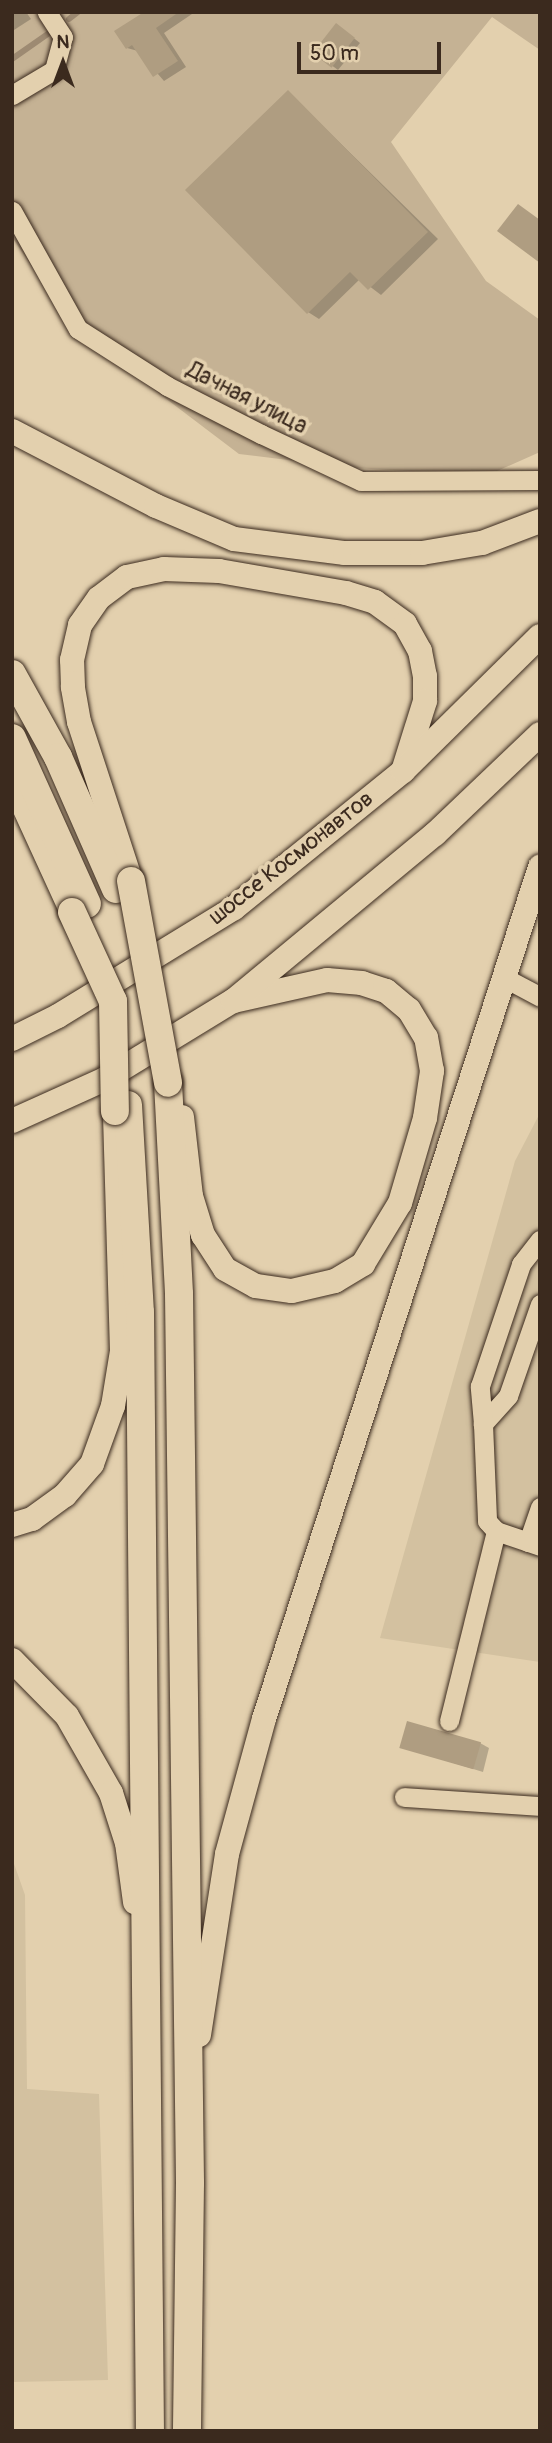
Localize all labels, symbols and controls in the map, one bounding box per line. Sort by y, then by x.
north arrow [28,28,98,98]
scale bar [300,28,444,72]
text: N [57,30,69,54]
text: 50 m [310,40,359,67]
street label: Дачная улица [182,356,312,440]
street label: шоссе Космонавтов [203,785,379,931]

